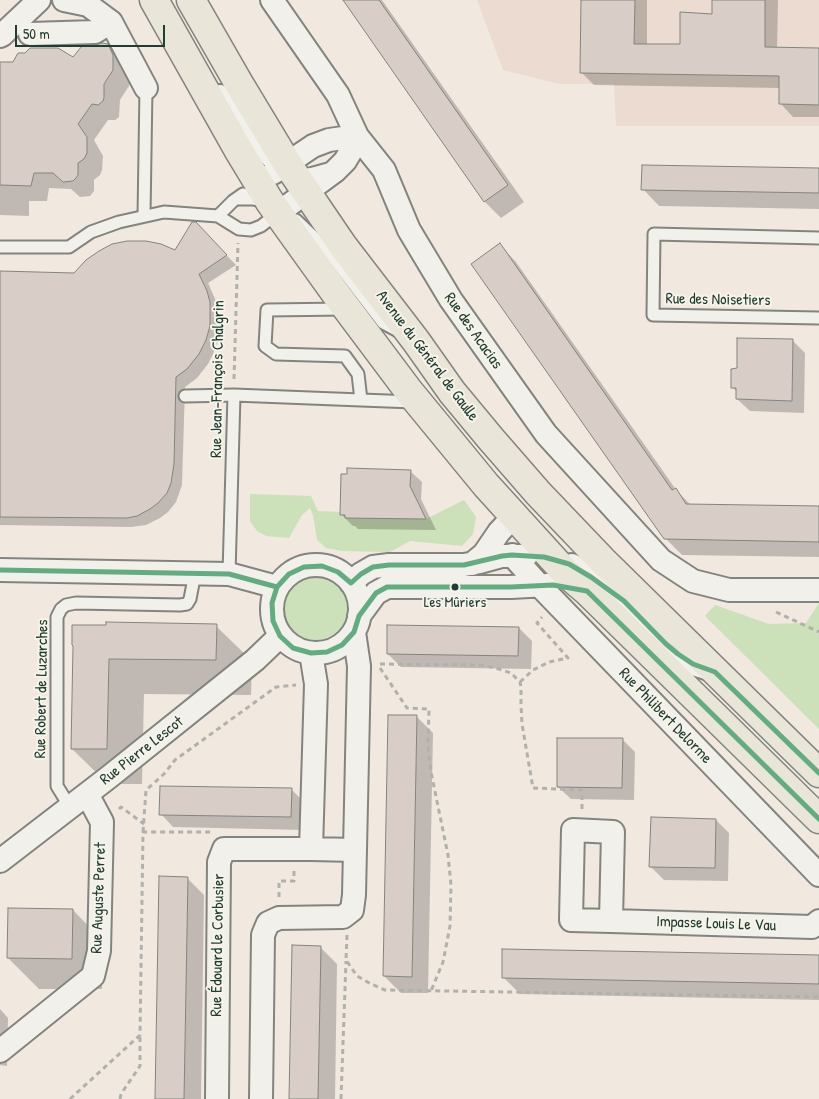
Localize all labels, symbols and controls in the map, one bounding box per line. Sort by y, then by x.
scale bar [18,15,168,47]
text: 50 m [23,23,50,44]
street label: Avenue du Général de Gaulle [372,287,482,425]
street label: Rue des Acacias [440,289,506,373]
street label: Rue des Noisetiers [665,289,771,311]
street label: Rue Jean-François Chalgrin [207,300,229,458]
marker: Les Mûriers [450,582,460,592]
place label: Les Mûriers [424,594,486,612]
street label: Rue Robert de Luzarches [31,619,53,759]
street label: Rue Philibert Delorme [614,664,716,768]
street label: Rue Pierre Lescot [97,713,187,789]
street label: Rue Auguste Perret [87,842,111,954]
street label: Rue Édouard le Corbusier [207,873,229,1017]
street label: Impasse Louis Le Vau [656,912,776,936]

